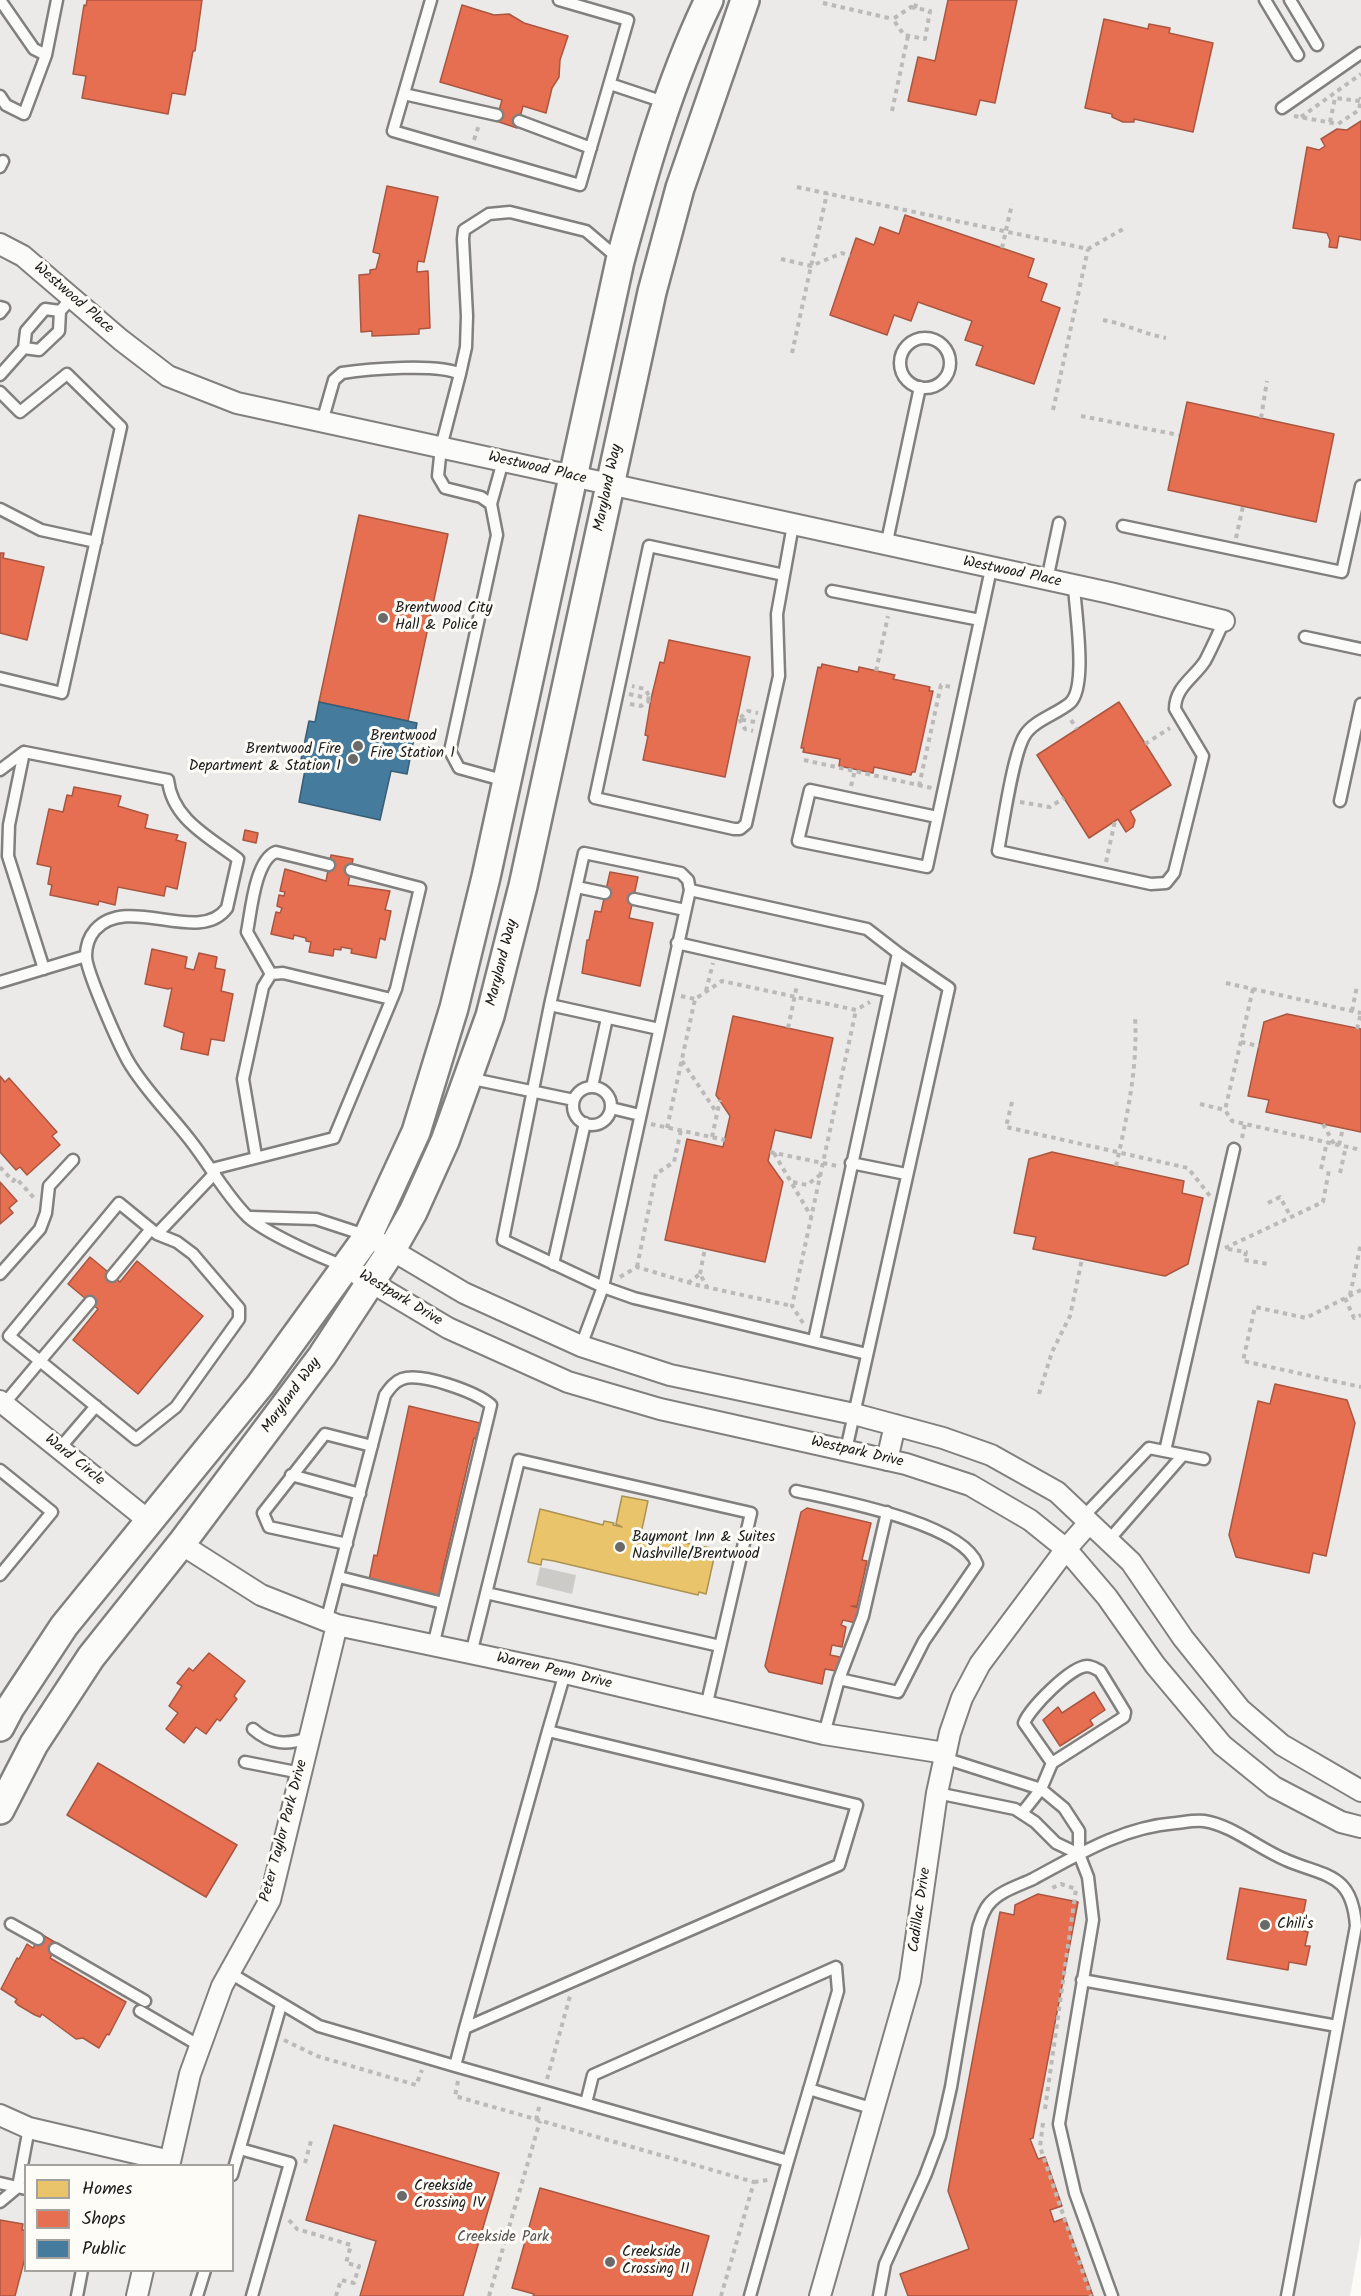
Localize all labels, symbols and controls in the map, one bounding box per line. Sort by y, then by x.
street label: Westwood Place [29,259,117,339]
street label: Maryland Way [591,443,627,533]
street label: Westwood Place [486,449,588,489]
street label: Westwood Place [961,554,1063,592]
place label: Brentwood City Hall & Police [395,600,493,635]
marker: Brentwood City Hall & Police [376,611,390,625]
place label: Brentwood Fire Station 1 [370,728,455,763]
marker: Brentwood Fire Station 1 [351,739,365,753]
place label: Brentwood Fire Department & Station 1 [189,741,341,776]
marker: Brentwood Fire Department & Station 1 [346,752,360,766]
street label: Maryland Way [484,918,522,1008]
street label: Westpark Drive [355,1267,445,1331]
street label: Maryland Way [259,1355,325,1437]
street label: Ward Circle [40,1431,108,1491]
street label: Westpark Drive [809,1434,905,1472]
place label: Baymont Inn & Suites Nashville/Brentwood [632,1529,775,1564]
marker: Baymont Inn & Suites Nashville/Brentwood [613,1540,627,1554]
street label: Warren Penn Drive [495,1650,613,1694]
street label: Peter Taylor Park Drive [257,1758,313,1904]
street label: Cadillac Drive [906,1866,936,1954]
place label: Chili's [1277,1916,1313,1934]
marker: Chili's [1258,1918,1272,1932]
legend [24,2164,234,2272]
text: Homes [82,2175,132,2204]
place label: Creekside Crossing IV [414,2178,485,2213]
marker: Creekside Crossing IV [395,2189,409,2203]
text: Shops [82,2205,126,2234]
park label: Creekside Park [457,2229,549,2247]
text: Public [82,2235,127,2264]
place label: Creekside Crossing II [622,2244,690,2279]
marker: Creekside Crossing II [603,2255,617,2269]

